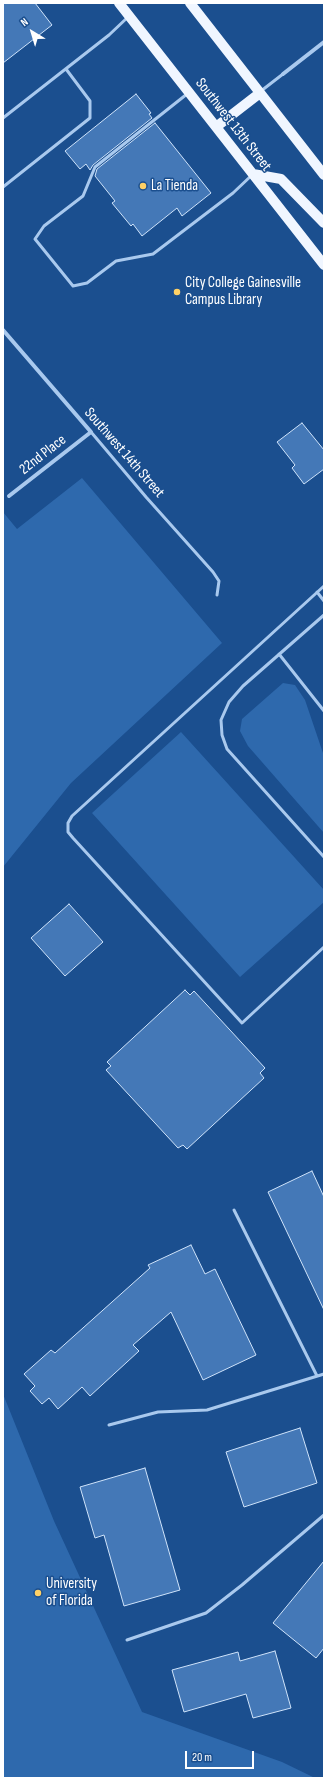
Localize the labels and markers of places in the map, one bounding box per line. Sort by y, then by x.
place label: La Tienda [151,177,198,195]
marker: La Tienda [138,181,148,191]
place label: City College Gainesville Campus Library [185,274,301,309]
marker: City College Gainesville Campus Library [172,287,182,297]
place label: University of Florida [46,1575,97,1610]
marker: University of Florida [33,1588,43,1598]

